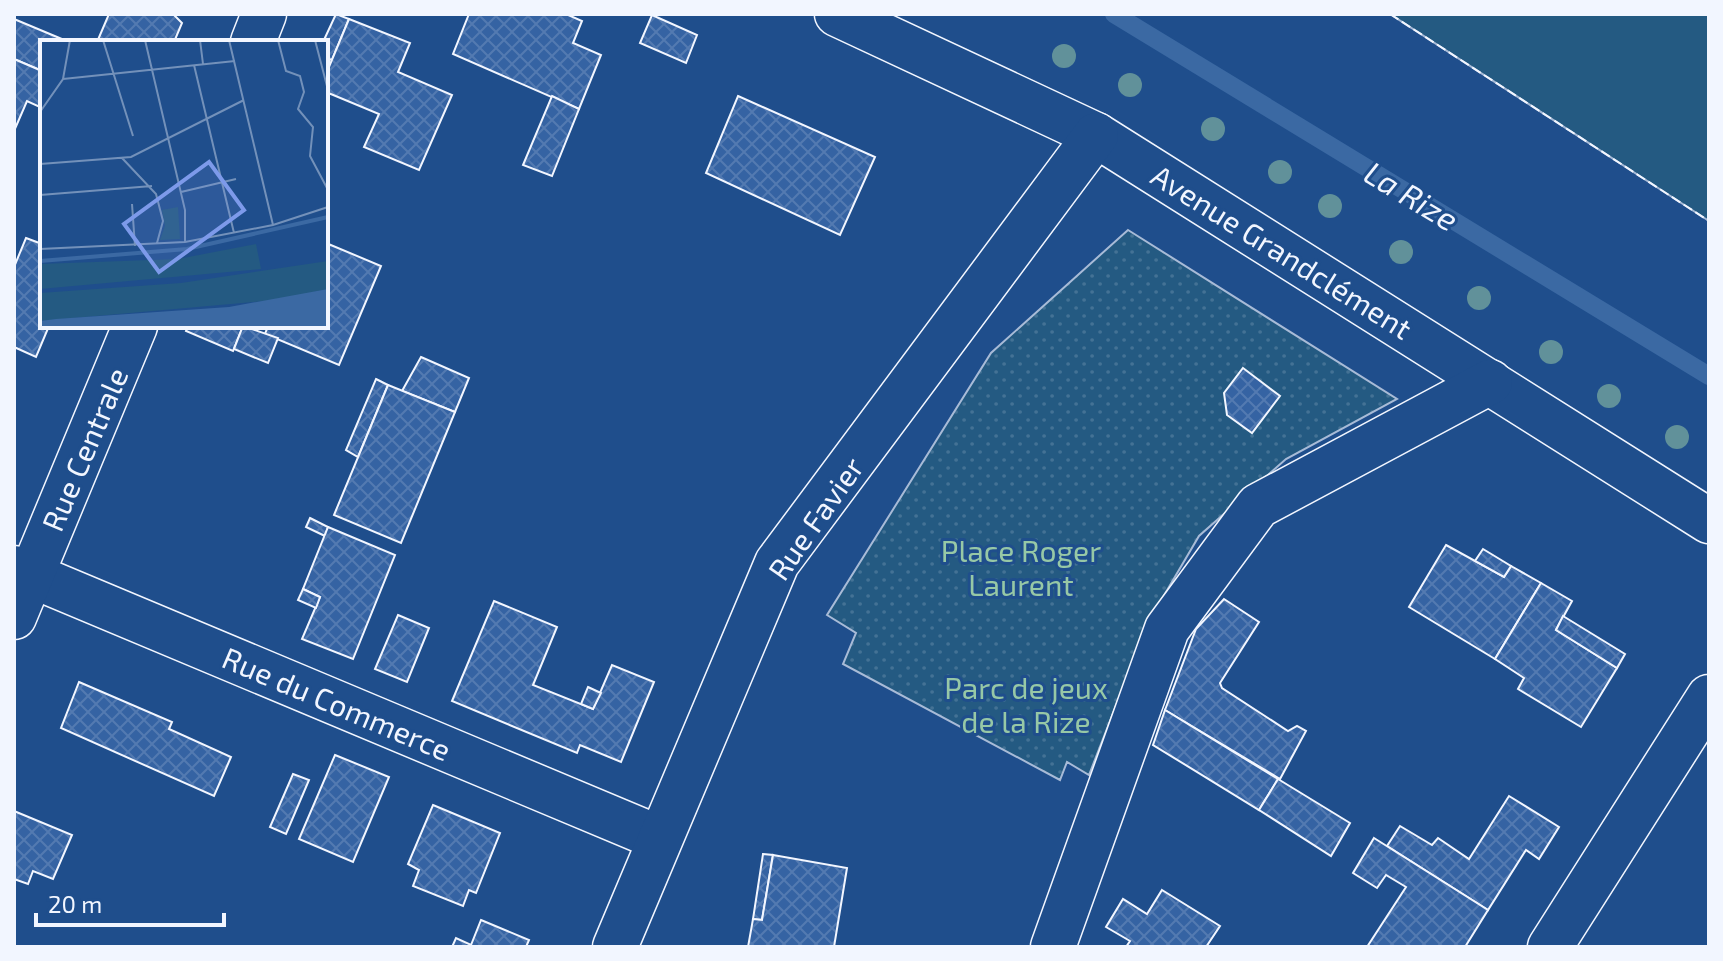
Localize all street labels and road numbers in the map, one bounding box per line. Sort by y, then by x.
street label: Avenue Grandclément [1145,156,1419,346]
street label: Rue Centrale [33,362,135,536]
street label: Rue Favier [760,450,870,586]
street label: Rue du Commerce [217,639,457,767]

